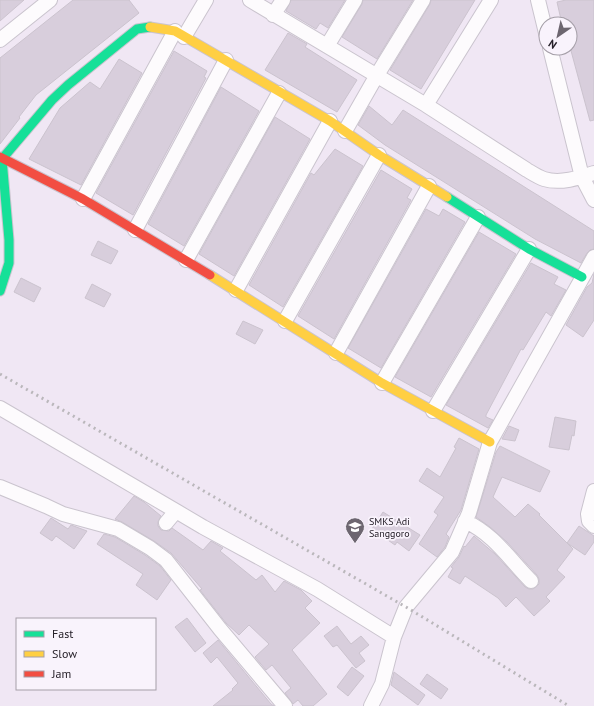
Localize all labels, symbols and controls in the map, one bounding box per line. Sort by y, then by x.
north arrow [538,16,578,56]
text: N [545,36,559,52]
place label: SMKS Adi Sanggoro [369,515,410,540]
school or university icon: SMKS Adi Sanggoro [344,516,366,544]
legend [16,618,156,690]
text: Fast [52,626,73,641]
text: Slow [52,646,77,661]
text: Jam [51,666,71,681]

